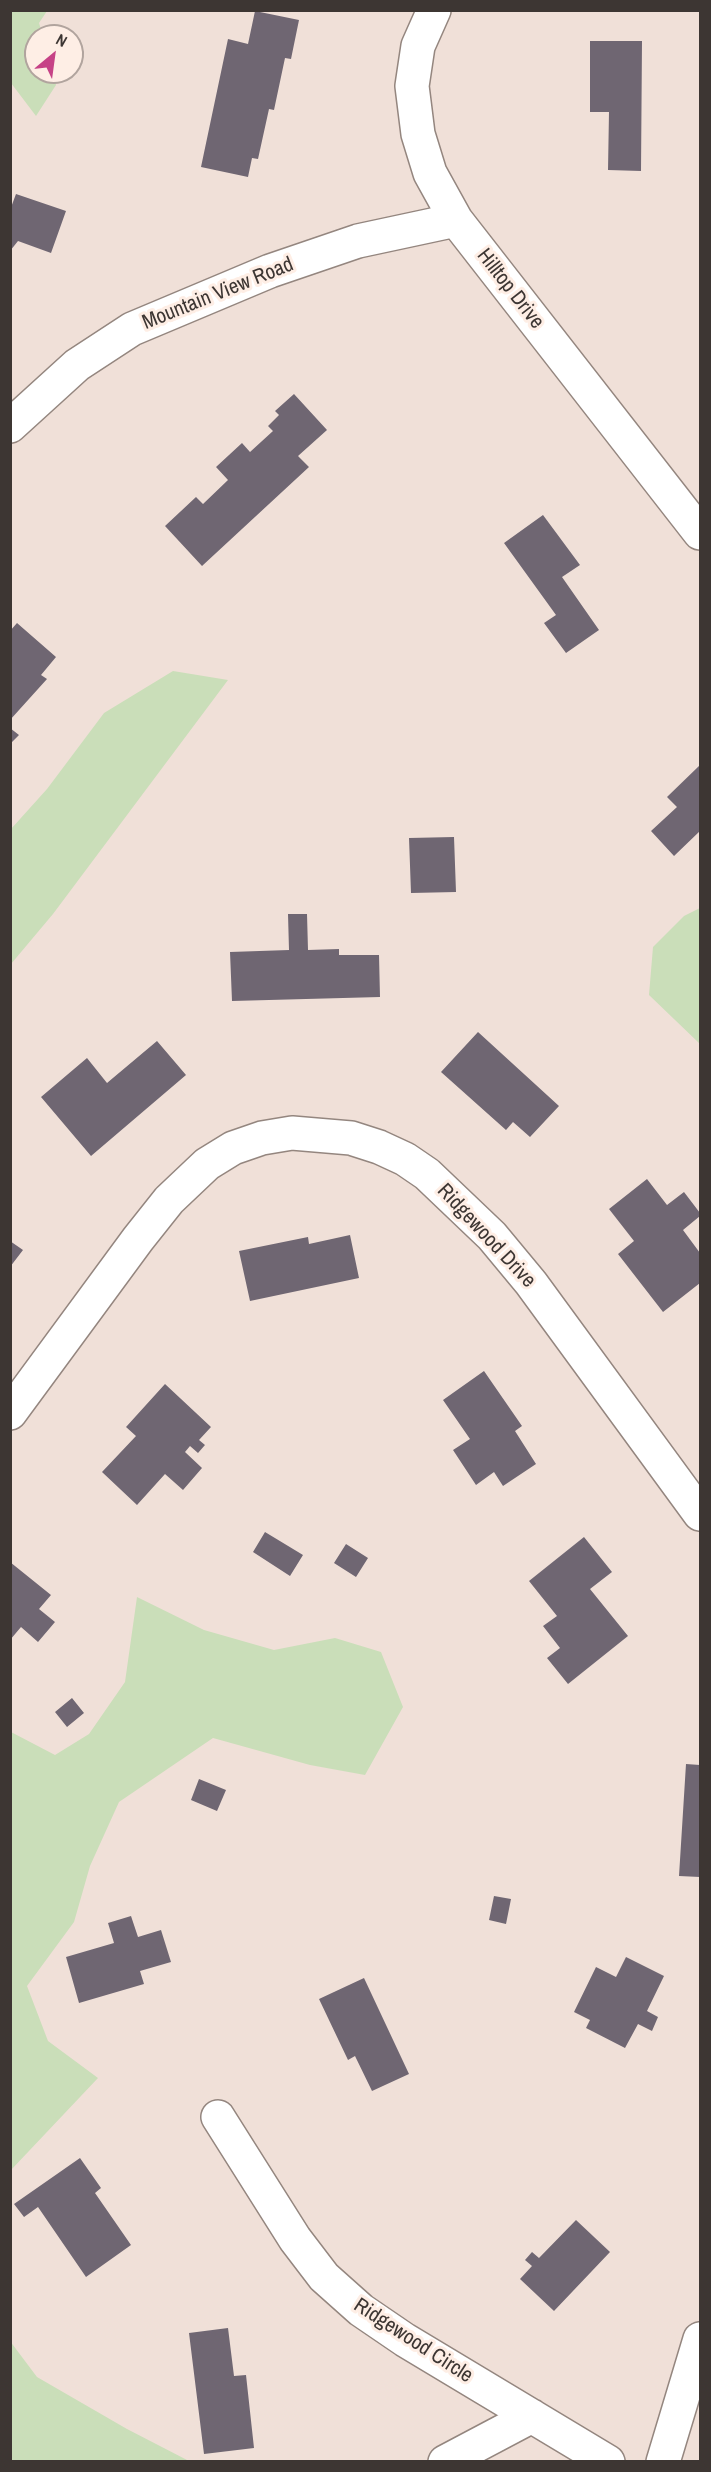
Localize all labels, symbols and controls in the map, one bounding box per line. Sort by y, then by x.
north arrow [24,24,84,84]
text: N [52,28,71,52]
street label: Hilltop Drive [471,244,549,334]
street label: Mountain View Road [139,252,297,336]
street label: Ridgewood Drive [431,1179,541,1293]
street label: Ridgewood Circle [349,2293,477,2389]

